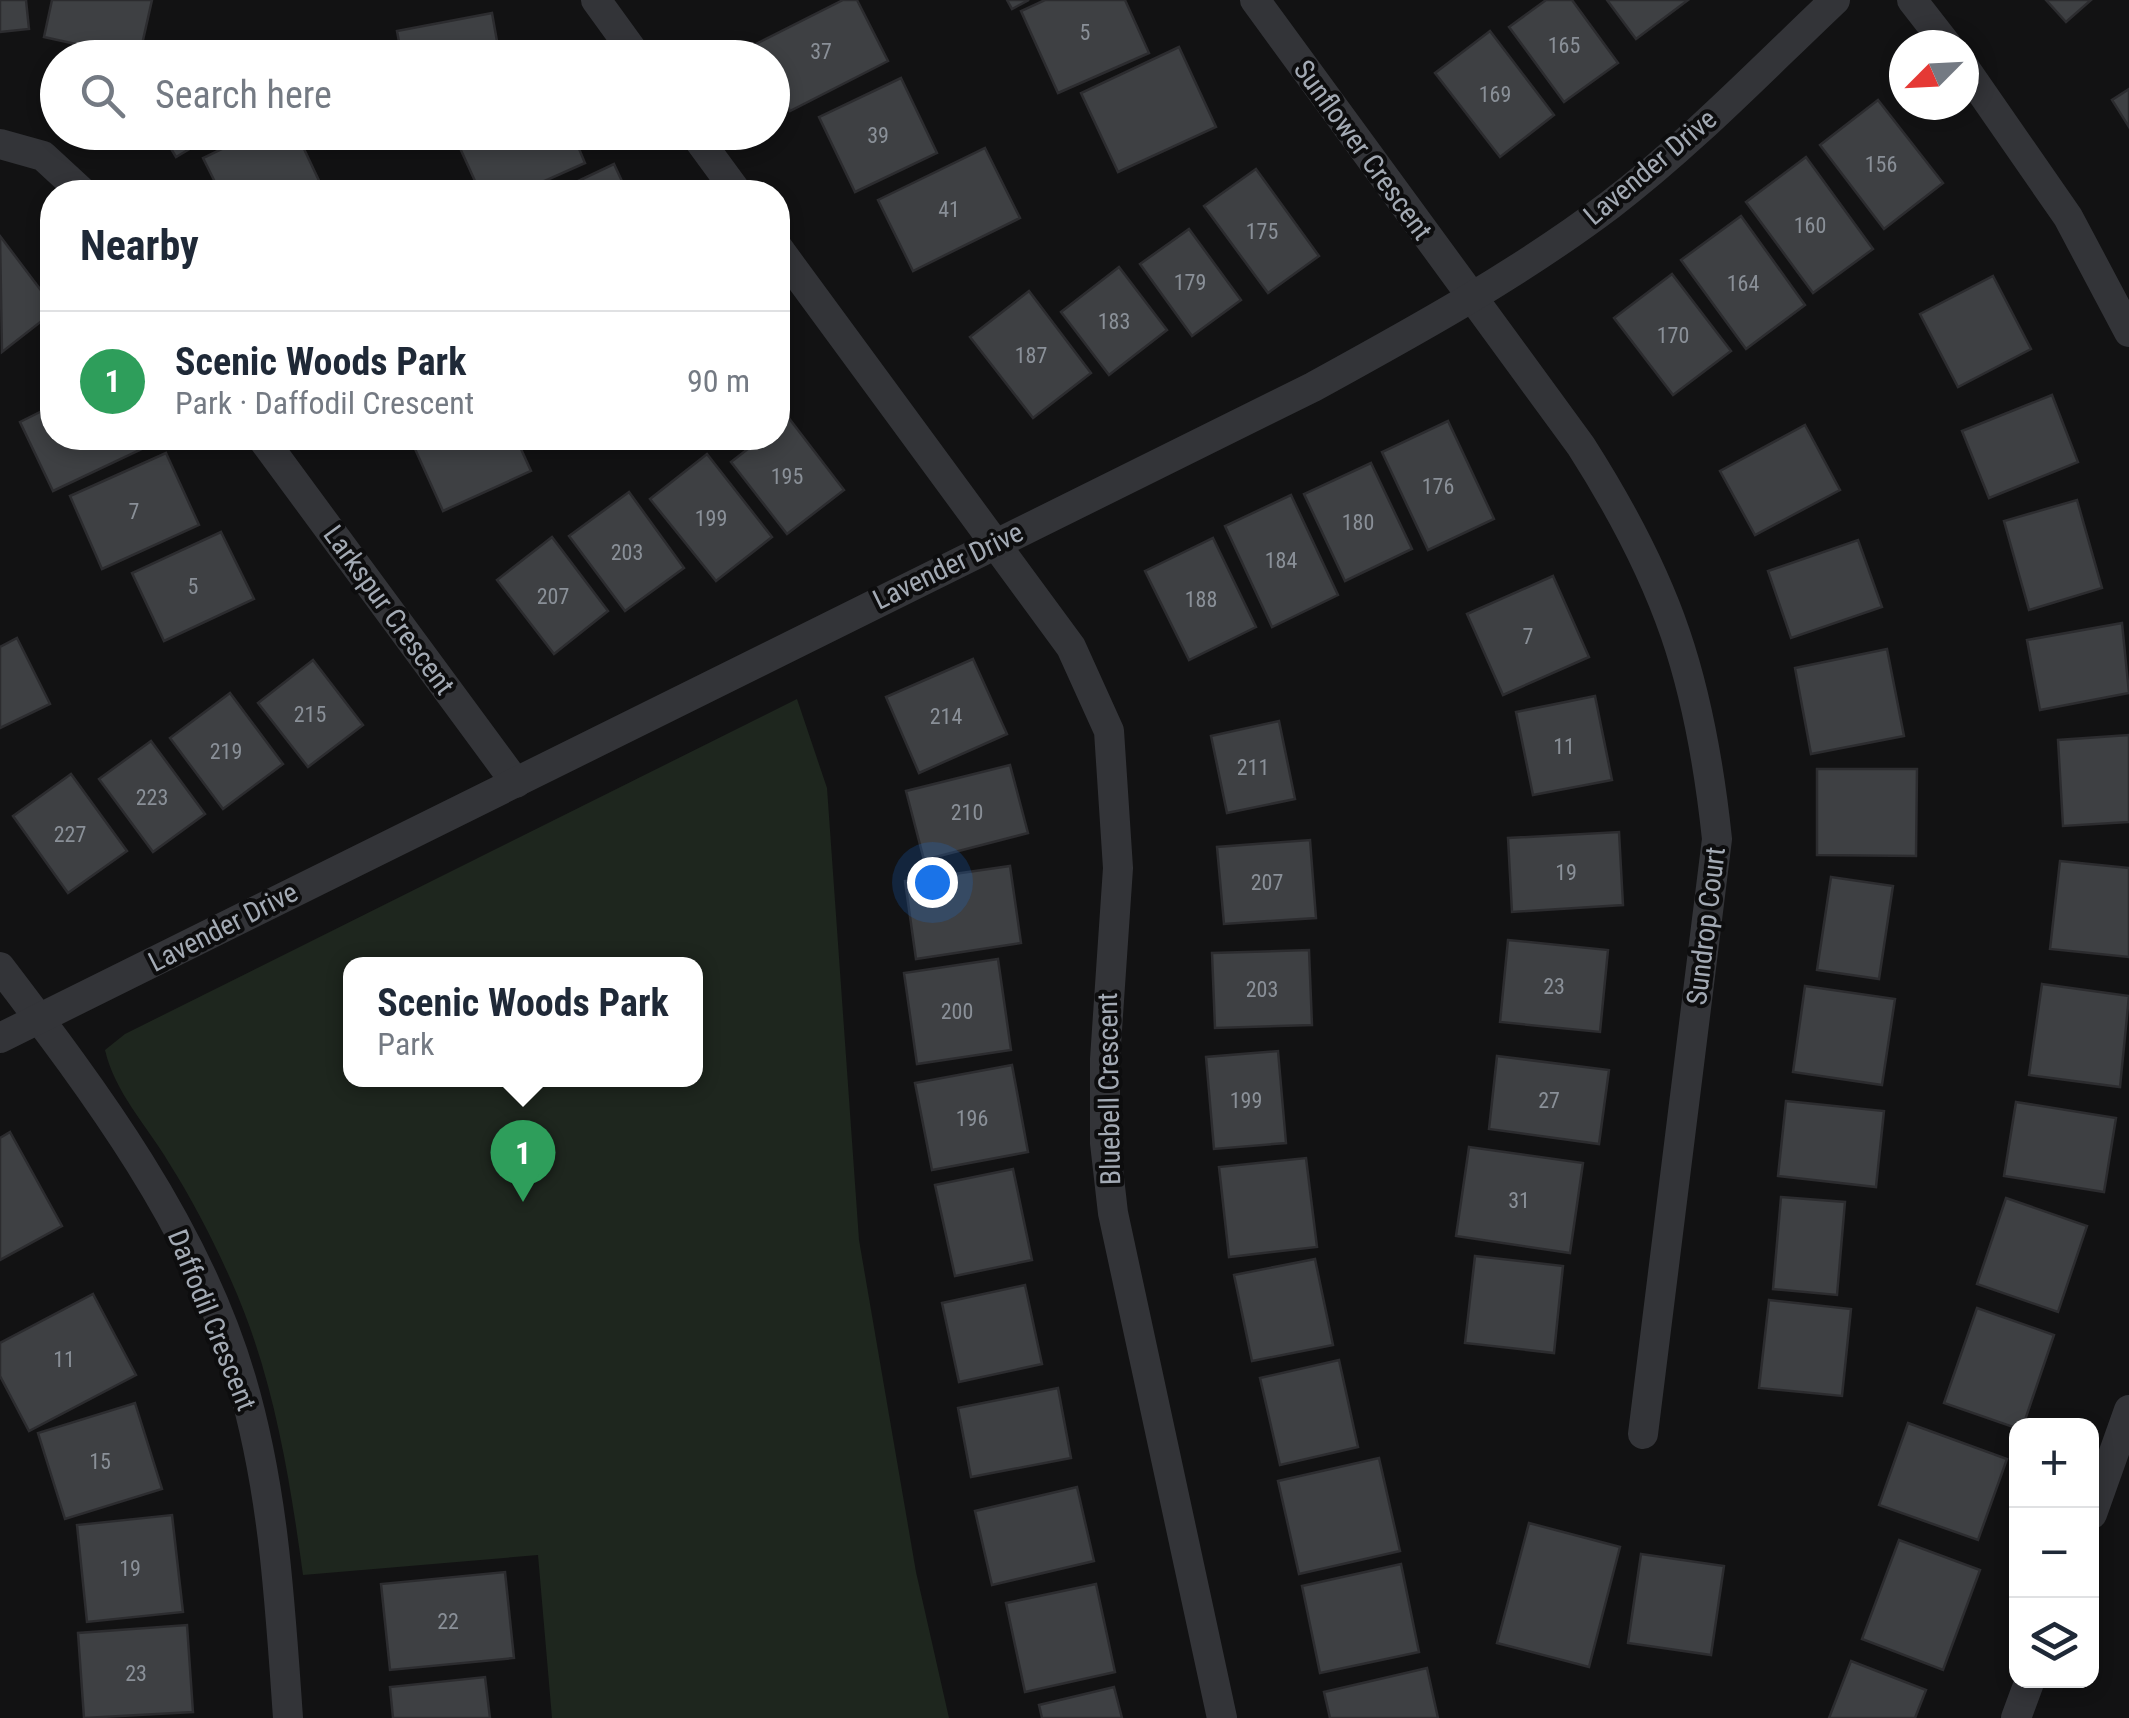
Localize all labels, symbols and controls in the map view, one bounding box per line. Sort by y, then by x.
house number: 5 [1080,20,1090,45]
north arrow [1889,30,1979,120]
house number: 165 [1548,33,1580,58]
house number: 37 [810,39,832,64]
search box [40,40,790,150]
street label: Sunflower Crescent [1287,54,1439,246]
icon: search [75,68,130,123]
text: Search here [155,73,332,117]
house number: 169 [1479,82,1511,107]
street label: Lavender Drive [1577,102,1723,232]
house number: 39 [867,123,889,148]
house number: 156 [1865,152,1897,177]
house number: 41 [938,197,960,222]
house number: 160 [1794,213,1826,238]
house number: 175 [1246,219,1278,244]
text: Nearby [80,221,199,270]
house number: 179 [1174,270,1206,295]
house number: 164 [1727,271,1759,296]
house number: 183 [1098,309,1130,334]
house number: 170 [1657,323,1689,348]
text: Scenic Woods Park [175,340,466,384]
house number: 187 [1015,343,1047,368]
text: 1 [104,362,121,400]
text: 90 m [687,362,750,400]
text: Park · Daffodil Crescent [175,384,474,422]
house number: 195 [771,464,803,489]
house number: 176 [1422,474,1454,499]
house number: 7 [129,499,139,524]
house number: 199 [695,506,727,531]
house number: 180 [1342,510,1374,535]
street label: Lavender Drive [868,515,1028,617]
street label: Larkspur Crescent [317,519,461,701]
house number: 203 [611,540,643,565]
house number: 184 [1265,548,1297,573]
house number: 5 [188,574,198,599]
house number: 207 [537,584,569,609]
house number: 188 [1185,587,1217,612]
house number: 7 [1523,624,1533,649]
house number: 215 [294,702,326,727]
house number: 214 [930,704,962,729]
house number: 11 [1553,734,1575,759]
house number: 219 [210,739,242,764]
house number: 211 [1237,755,1269,780]
house number: 223 [136,785,168,810]
house number: 210 [951,800,983,825]
house number: 227 [54,822,86,847]
street label: Sundrop Court [1680,845,1732,1007]
your location [907,857,958,908]
house number: 19 [1555,860,1577,885]
house number: 207 [1251,870,1283,895]
street label: Lavender Drive [143,875,303,979]
popup [343,957,703,1087]
house number: 23 [1543,974,1565,999]
house number: 203 [1246,977,1278,1002]
text: Scenic Woods Park [377,981,669,1025]
street label: Bluebell Crescent [1091,992,1127,1186]
house number: 200 [941,999,973,1024]
text: Park [377,1025,434,1063]
house number: 199 [1230,1088,1262,1113]
house number: 27 [1538,1088,1560,1113]
house number: 196 [956,1106,988,1131]
pin: 1 [490,1120,556,1202]
house number: 31 [1508,1188,1530,1213]
street label: Daffodil Crescent [161,1225,263,1415]
house number: 11 [53,1347,75,1372]
map controls [2009,1418,2099,1688]
button: + [2009,1418,2099,1508]
house number: 15 [89,1449,111,1474]
button: − [2009,1508,2099,1598]
house number: 19 [119,1556,141,1581]
button: layers [2009,1598,2099,1688]
house number: 22 [437,1609,459,1634]
house number: 23 [125,1661,147,1686]

